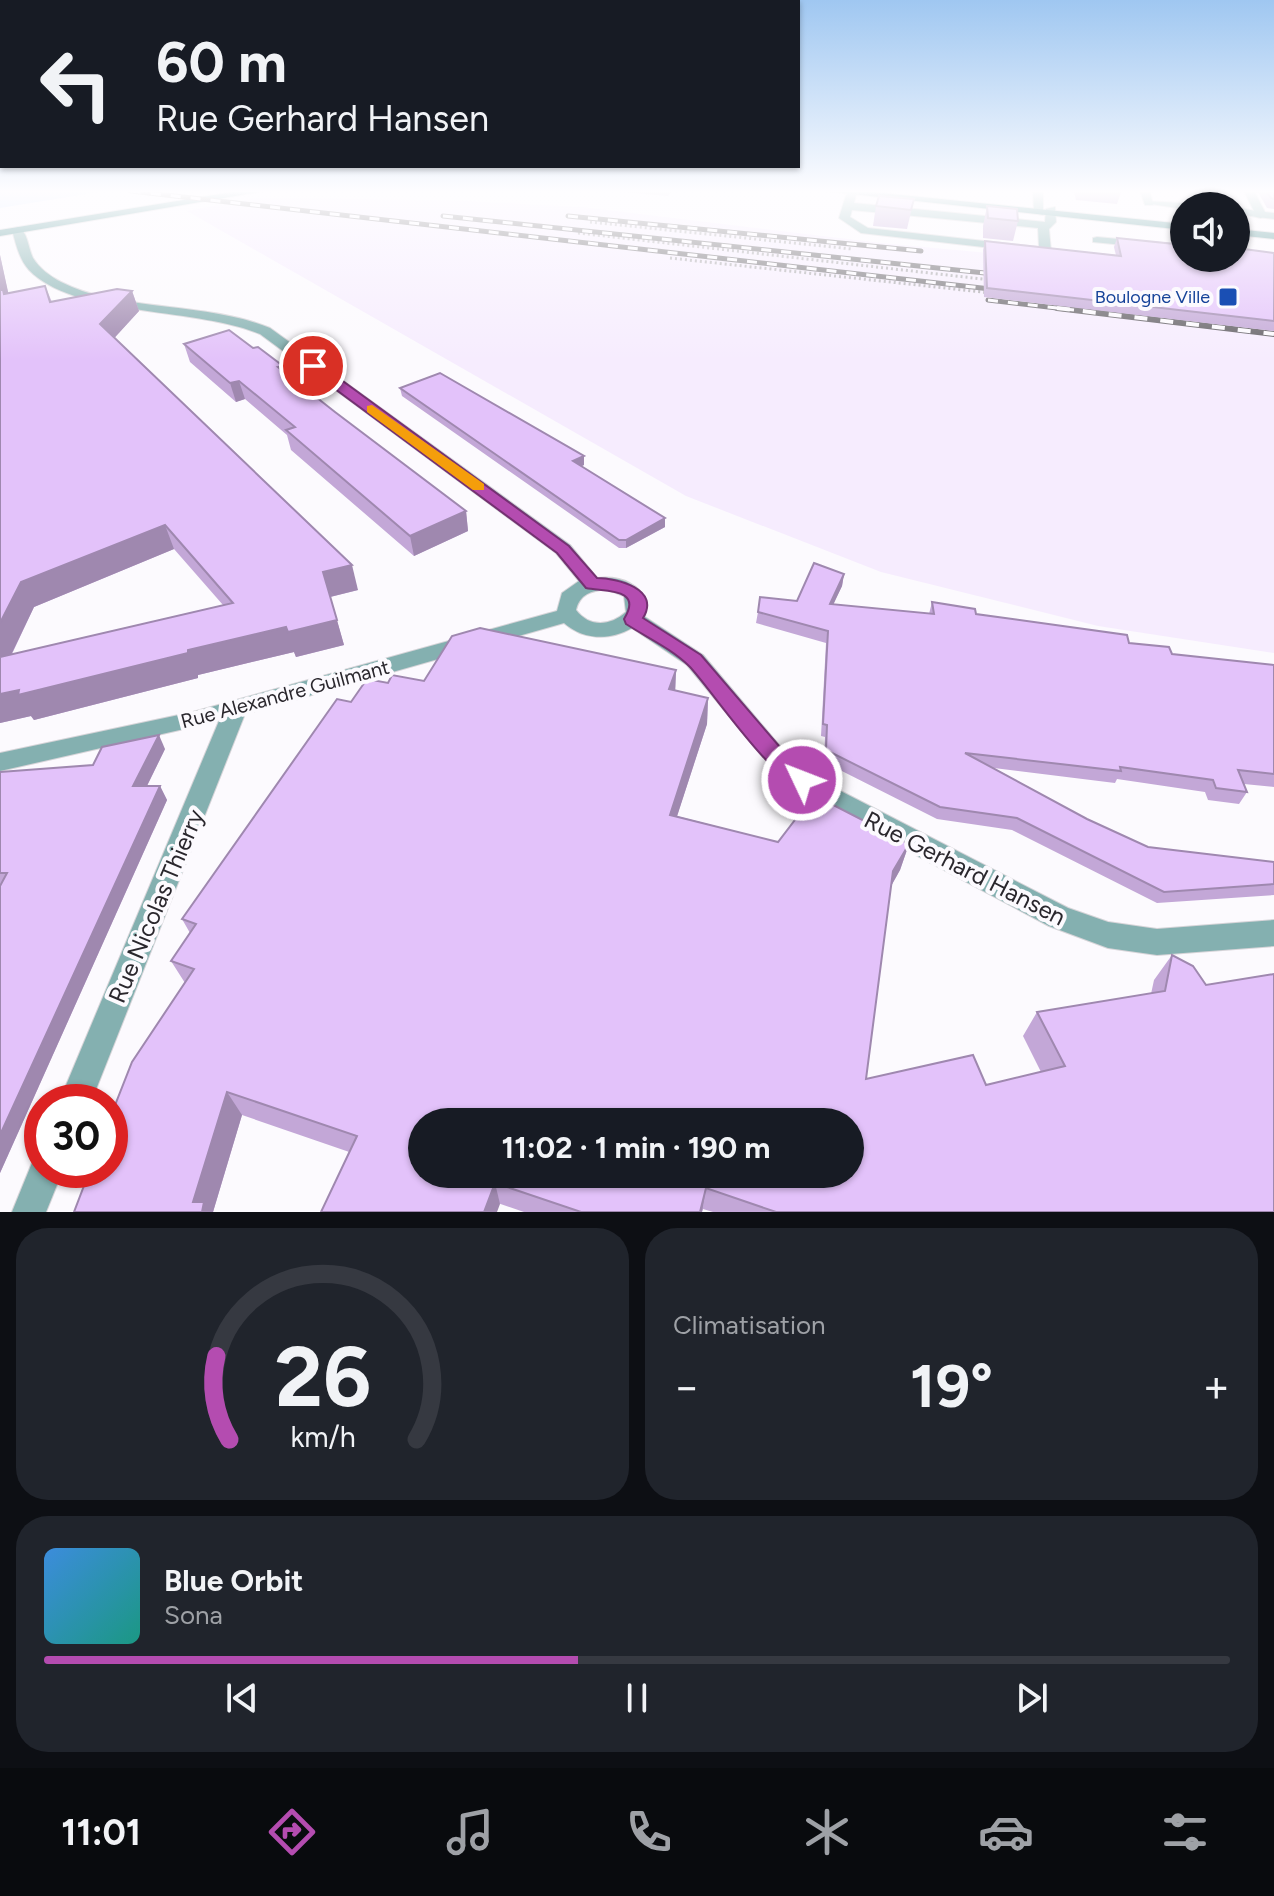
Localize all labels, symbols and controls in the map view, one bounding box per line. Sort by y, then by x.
text: 60 m [156,29,287,96]
icon: left [24,32,128,136]
text: Rue Gerhard Hansen [156,97,489,140]
map controls [1170,192,1250,272]
button: sound [1170,192,1250,272]
place label: Boulogne Ville [1095,286,1210,308]
marker: Boulogne Ville [1217,286,1239,308]
pin [279,332,347,400]
icon: arrive [291,344,335,388]
street label: Rue Alexandre Guilmant [178,655,392,733]
position arrow [760,738,844,822]
street label: Rue Nicolas Thierry [102,805,210,1007]
street label: Rue Gerhard Hansen [860,805,1070,931]
speed limit sign: 30 [24,1084,128,1188]
text: 11:02 · 1 min · 190 m [502,1129,770,1166]
text: Climatisation [673,1309,826,1341]
text: 26 [274,1327,371,1427]
text: 19° [910,1350,993,1422]
text: − [673,1360,700,1413]
text: + [1203,1360,1230,1413]
text: km/h [290,1420,355,1454]
text: Blue Orbit [164,1562,303,1599]
text: Sona [164,1599,223,1631]
icon: previous [220,1676,264,1720]
icon: pause [615,1676,659,1720]
icon: next [1010,1676,1054,1720]
icon: directions [264,1804,320,1860]
icon: music [442,1804,498,1860]
icon: phone [621,1804,677,1860]
icon: climate [799,1804,855,1860]
icon: car [978,1804,1034,1860]
icon: filters [1157,1804,1213,1860]
text: 11:01 [61,1811,141,1854]

